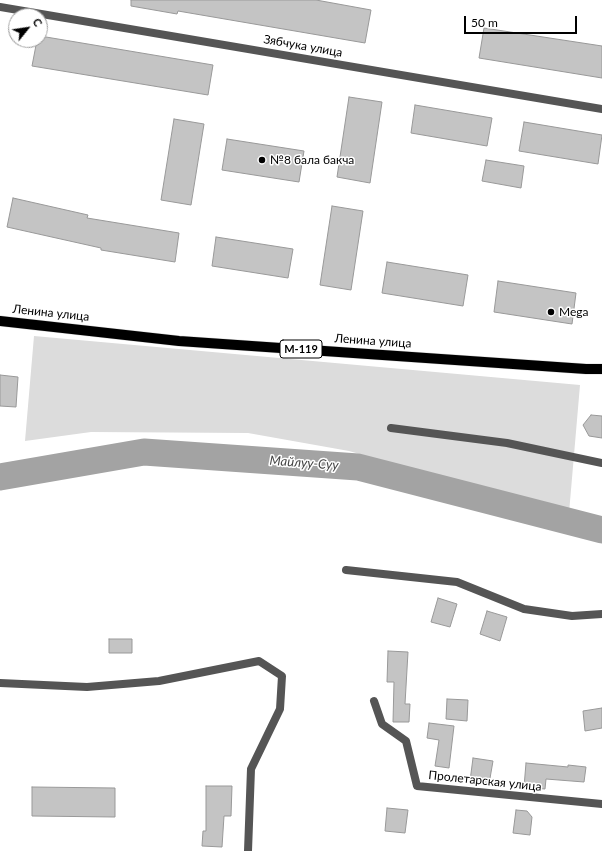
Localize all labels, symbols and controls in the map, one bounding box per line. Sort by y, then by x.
north arrow [8,8,48,48]
scale bar [466,8,579,34]
text: 50 m [471,15,498,30]
text: С [31,16,45,29]
street label: Зябчука улица [262,32,344,60]
place label: №8 бала бакча [270,153,354,167]
marker: №8 бала бакча [257,155,267,165]
street label: Ленина улица [12,302,90,324]
place label: Mega [559,305,588,319]
marker: Mega [546,307,556,317]
street label: Ленина улица [334,331,412,351]
road number: М-119 [280,340,322,358]
water label: Майлуу-Суу [269,453,339,473]
street label: Пролетарская улица [428,768,542,794]

